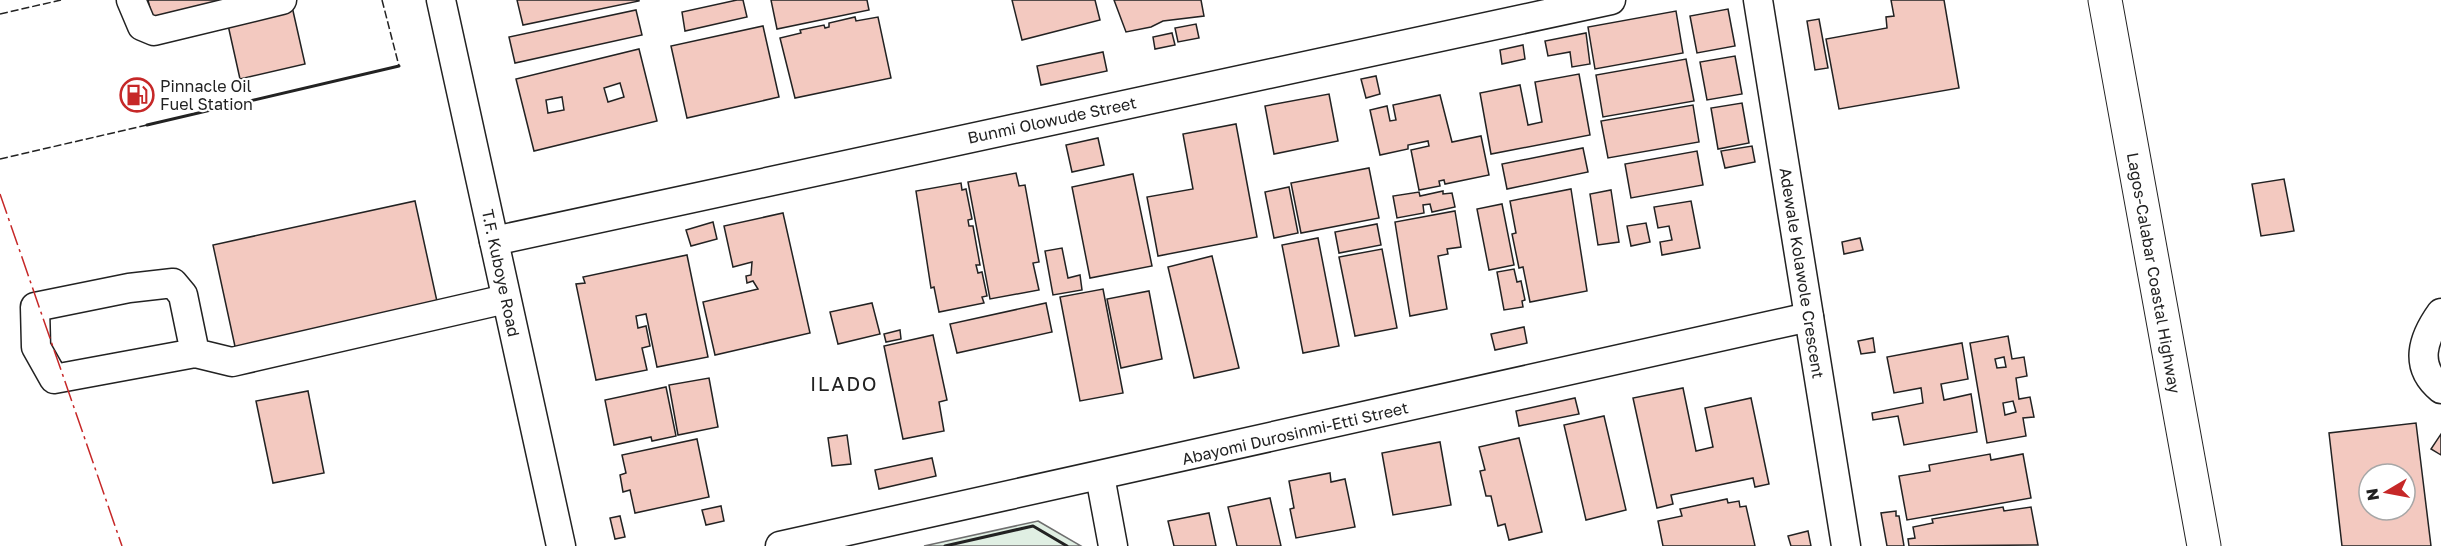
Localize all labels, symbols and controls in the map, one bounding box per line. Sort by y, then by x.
place label: Pinnacle Oil Fuel Station [160,76,253,114]
fuel station icon: Pinnacle Oil Fuel Station [119,77,155,113]
street label: Bunmi Olowude Street [966,92,1138,148]
street label: Lagos-Calabar Coastal Highway [2123,151,2185,395]
street label: Adewale Kolawole Crescent [1775,166,1829,380]
street label: T.F. Kuboye Road [478,207,524,339]
district label: ILADO [810,371,878,395]
street label: Abayomi Durosinmi-Etti Street [1180,397,1410,469]
north arrow [2357,462,2417,522]
text: N [2361,487,2383,502]

